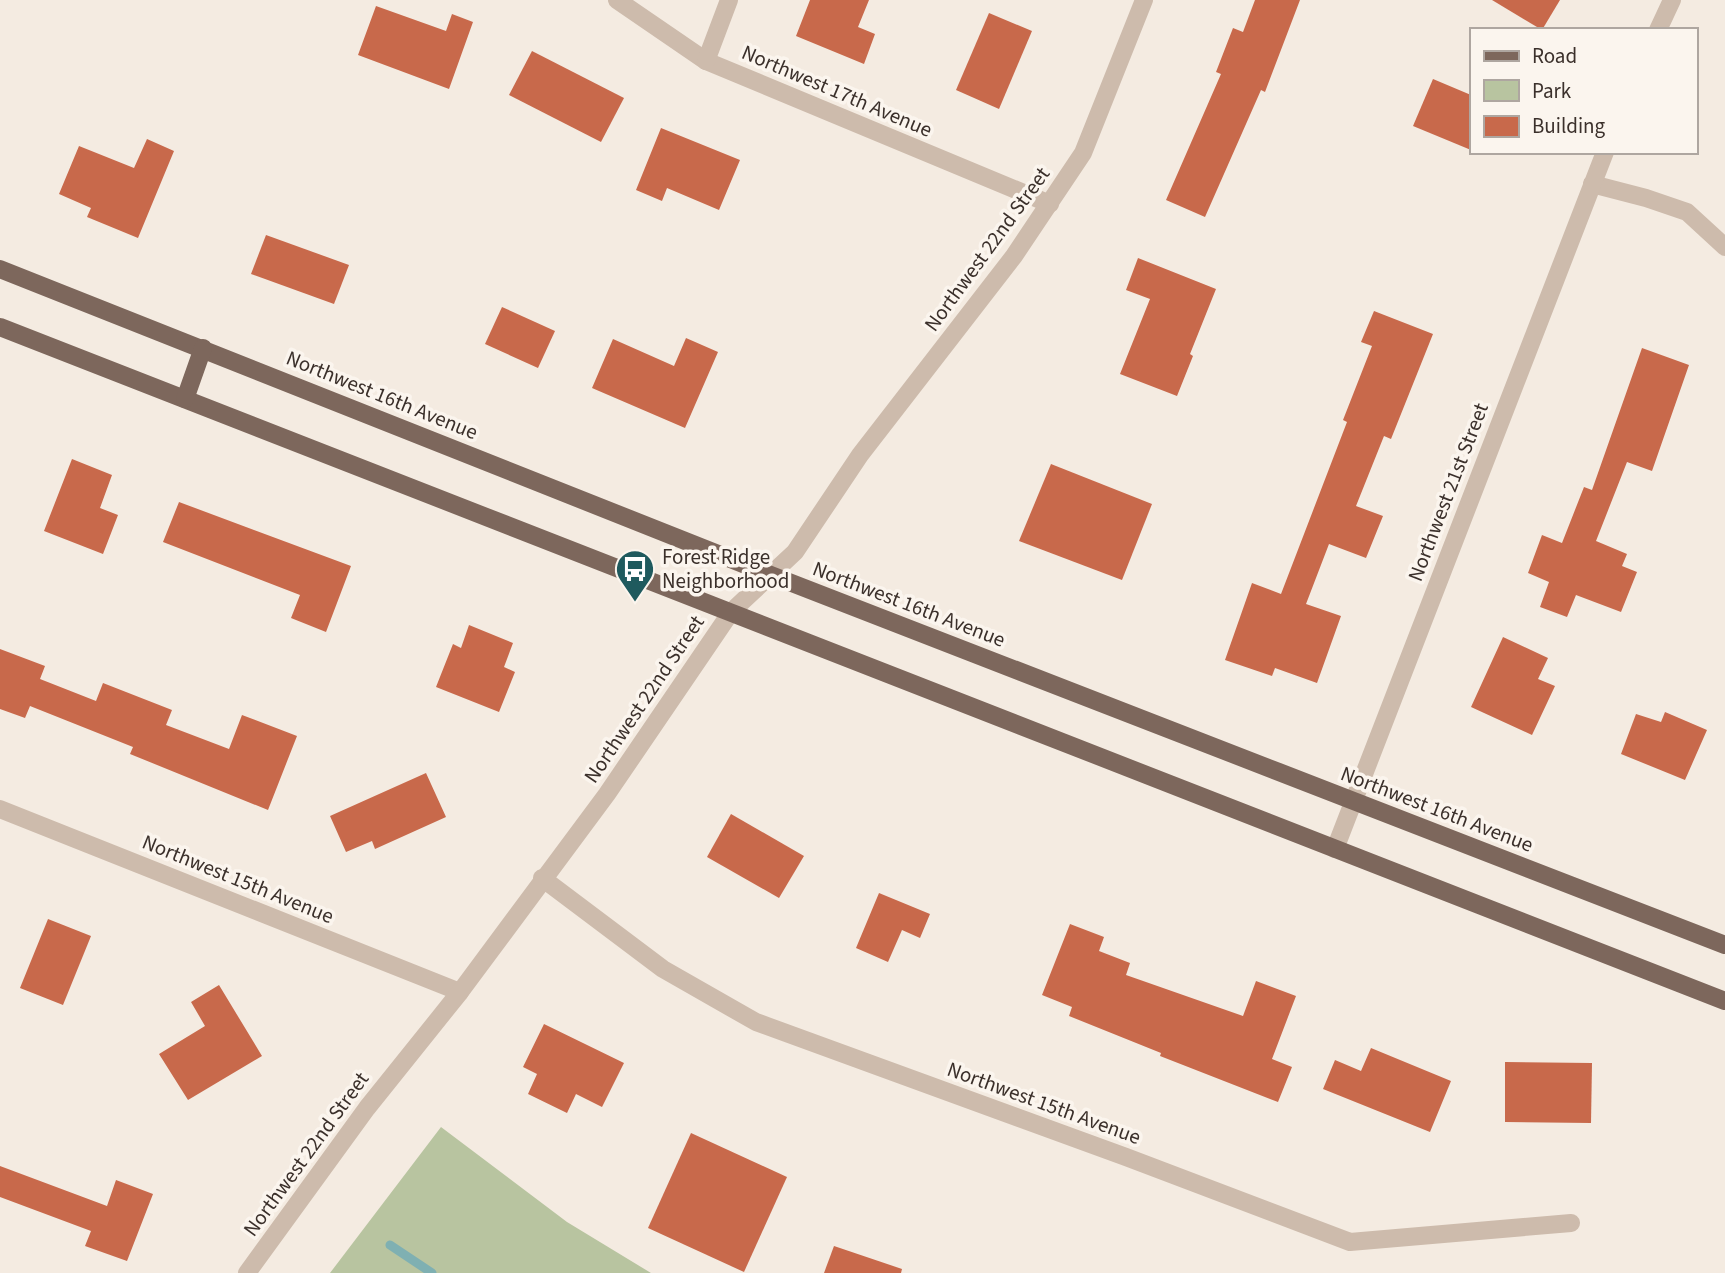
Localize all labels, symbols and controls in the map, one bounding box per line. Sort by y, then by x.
legend [1470,28,1697,154]
street label: Northwest 17th Avenue [737,37,937,145]
text: Road [1532,41,1577,71]
text: Park [1532,76,1572,106]
text: Building [1532,111,1606,141]
street label: Northwest 22nd Street [917,161,1057,337]
street label: Northwest 16th Avenue [282,343,482,447]
street label: Northwest 21st Street [1400,398,1496,586]
place label: Forest Ridge Neighborhood [662,542,789,596]
bus stop icon: Forest Ridge Neighborhood [614,548,656,603]
street label: Northwest 16th Avenue [808,553,1010,655]
street label: Northwest 22nd Street [577,609,711,789]
street label: Northwest 16th Avenue [1336,758,1538,860]
street label: Northwest 15th Avenue [138,827,338,931]
street label: Northwest 15th Avenue [943,1054,1145,1152]
street label: Northwest 22nd Street [236,1066,376,1242]

